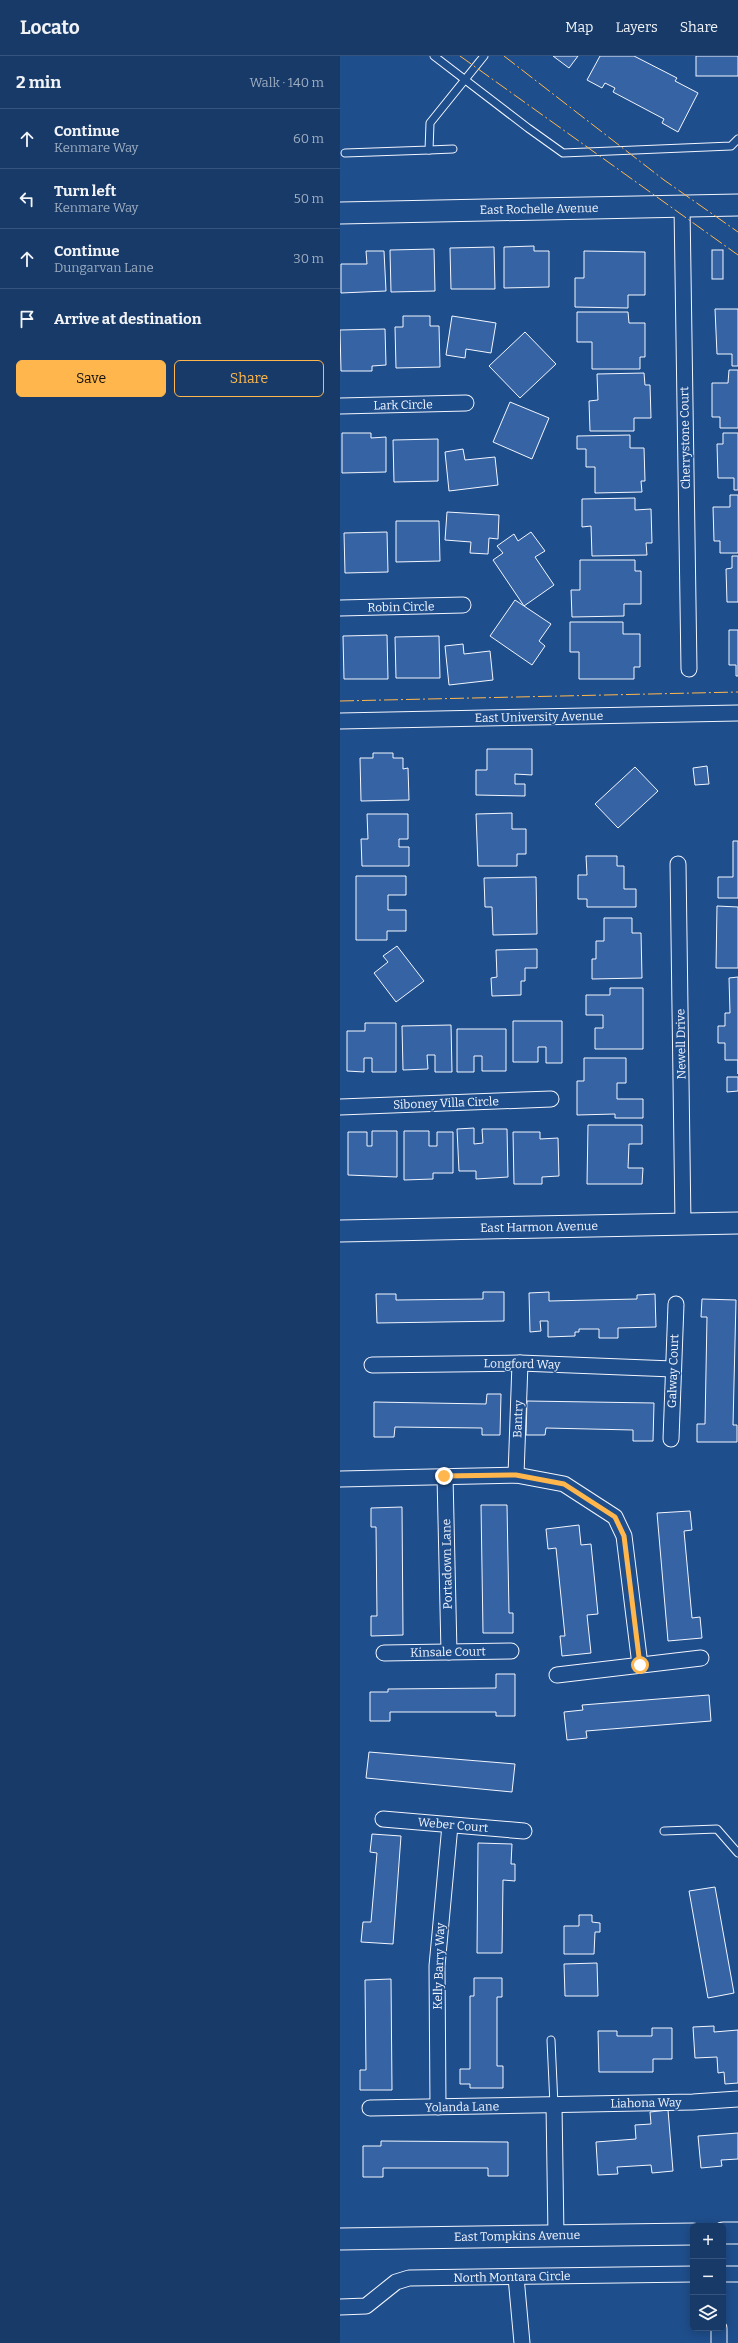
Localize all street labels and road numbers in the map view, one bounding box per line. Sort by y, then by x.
street label: East Rochelle Avenue [479,201,599,217]
street label: Cherrystone Court [677,386,693,490]
street label: Lark Circle [373,397,433,413]
street label: Robin Circle [367,599,435,615]
street label: East University Avenue [475,709,603,725]
street label: Newell Drive [673,1009,689,1079]
street label: Siboney Villa Circle [393,1094,499,1112]
street label: East Harmon Avenue [480,1219,598,1235]
street label: Galway Court [665,1333,681,1408]
street label: Longford Way [483,1356,561,1372]
street label: Bantry [510,1399,526,1438]
street label: Portadown Lane [439,1519,455,1609]
street label: Kinsale Court [410,1644,487,1660]
street label: Weber Court [417,1815,489,1835]
street label: Kelly Barry Way [430,1922,448,2010]
street label: Liahona Way [610,2095,682,2111]
street label: Yolanda Lane [425,2099,499,2115]
street label: East Tompkins Avenue [454,2228,580,2244]
street label: North Montara Circle [453,2269,571,2285]

